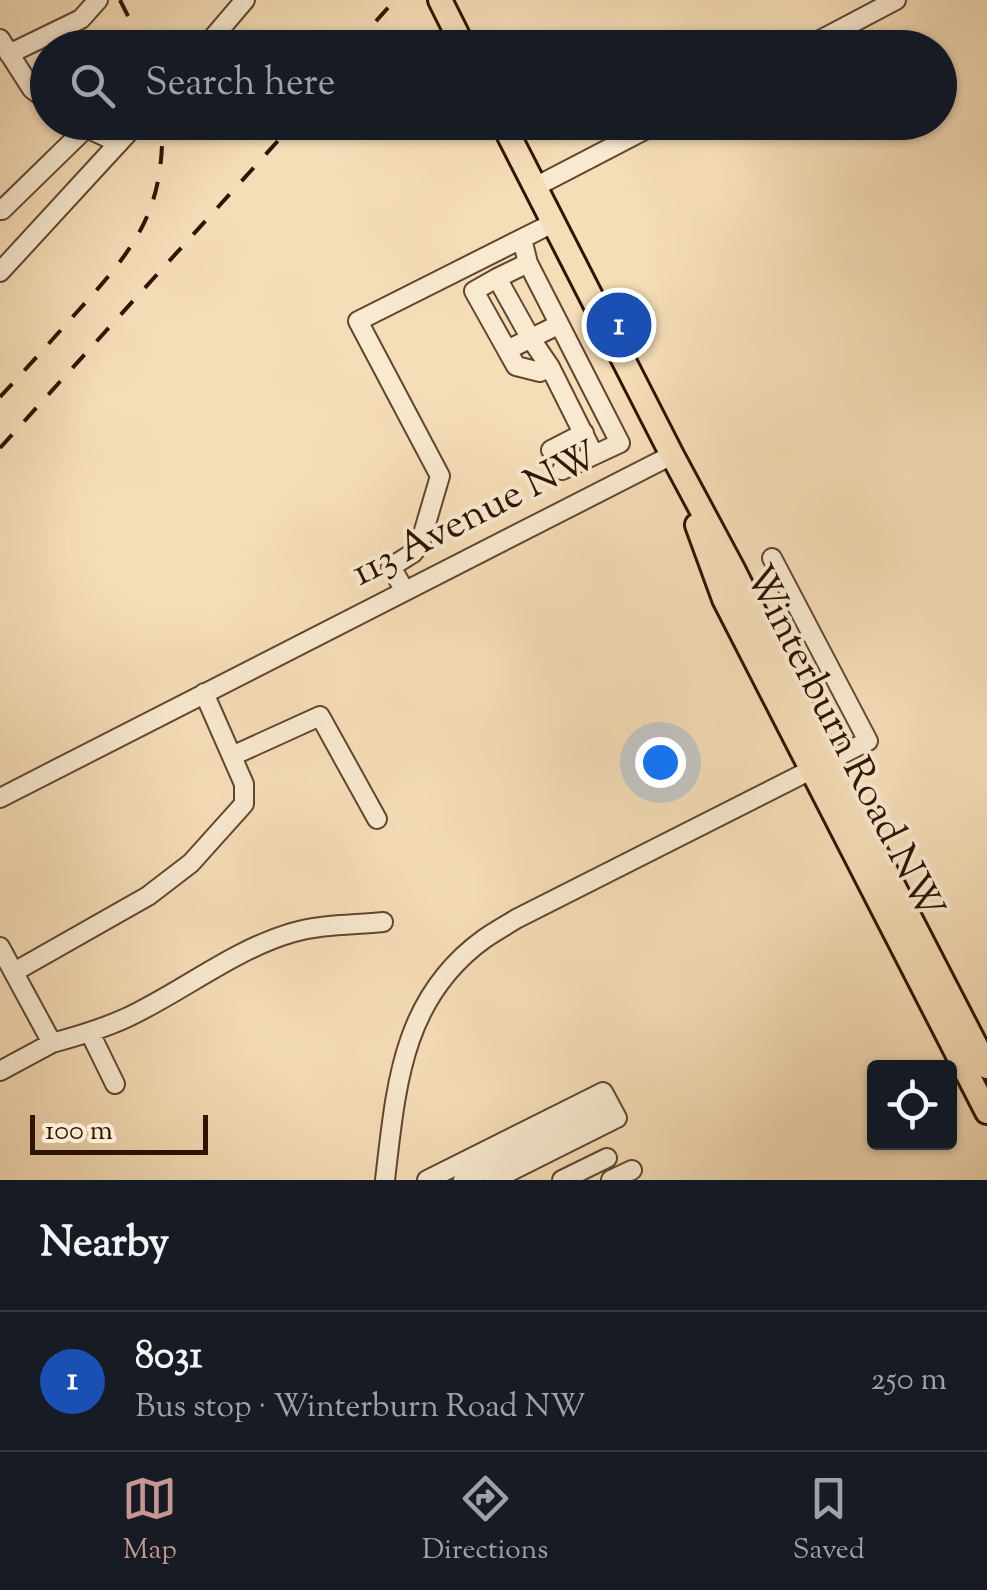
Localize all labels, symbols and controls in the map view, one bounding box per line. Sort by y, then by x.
search box [30,30,957,140]
icon: search [65,58,120,113]
text: Search here [145,58,336,112]
pin: 1 [586,288,652,362]
street label: 113 Avenue NW [343,429,609,603]
street label: Winterburn Road NW [728,556,956,930]
your location [635,737,686,788]
map controls [867,1060,957,1150]
button: locate [867,1060,957,1150]
scale bar [30,1110,208,1154]
text: 100 m [45,1112,113,1152]
text: Nearby [40,1215,169,1275]
text: 8031 [135,1331,202,1385]
text: 1 [67,1358,78,1404]
text: 250 m [871,1358,947,1404]
text: Bus stop · Winterburn Road NW [135,1385,586,1431]
tab: Map [122,1471,177,1571]
tab: Directions [422,1471,548,1571]
tab: Saved [793,1471,865,1571]

